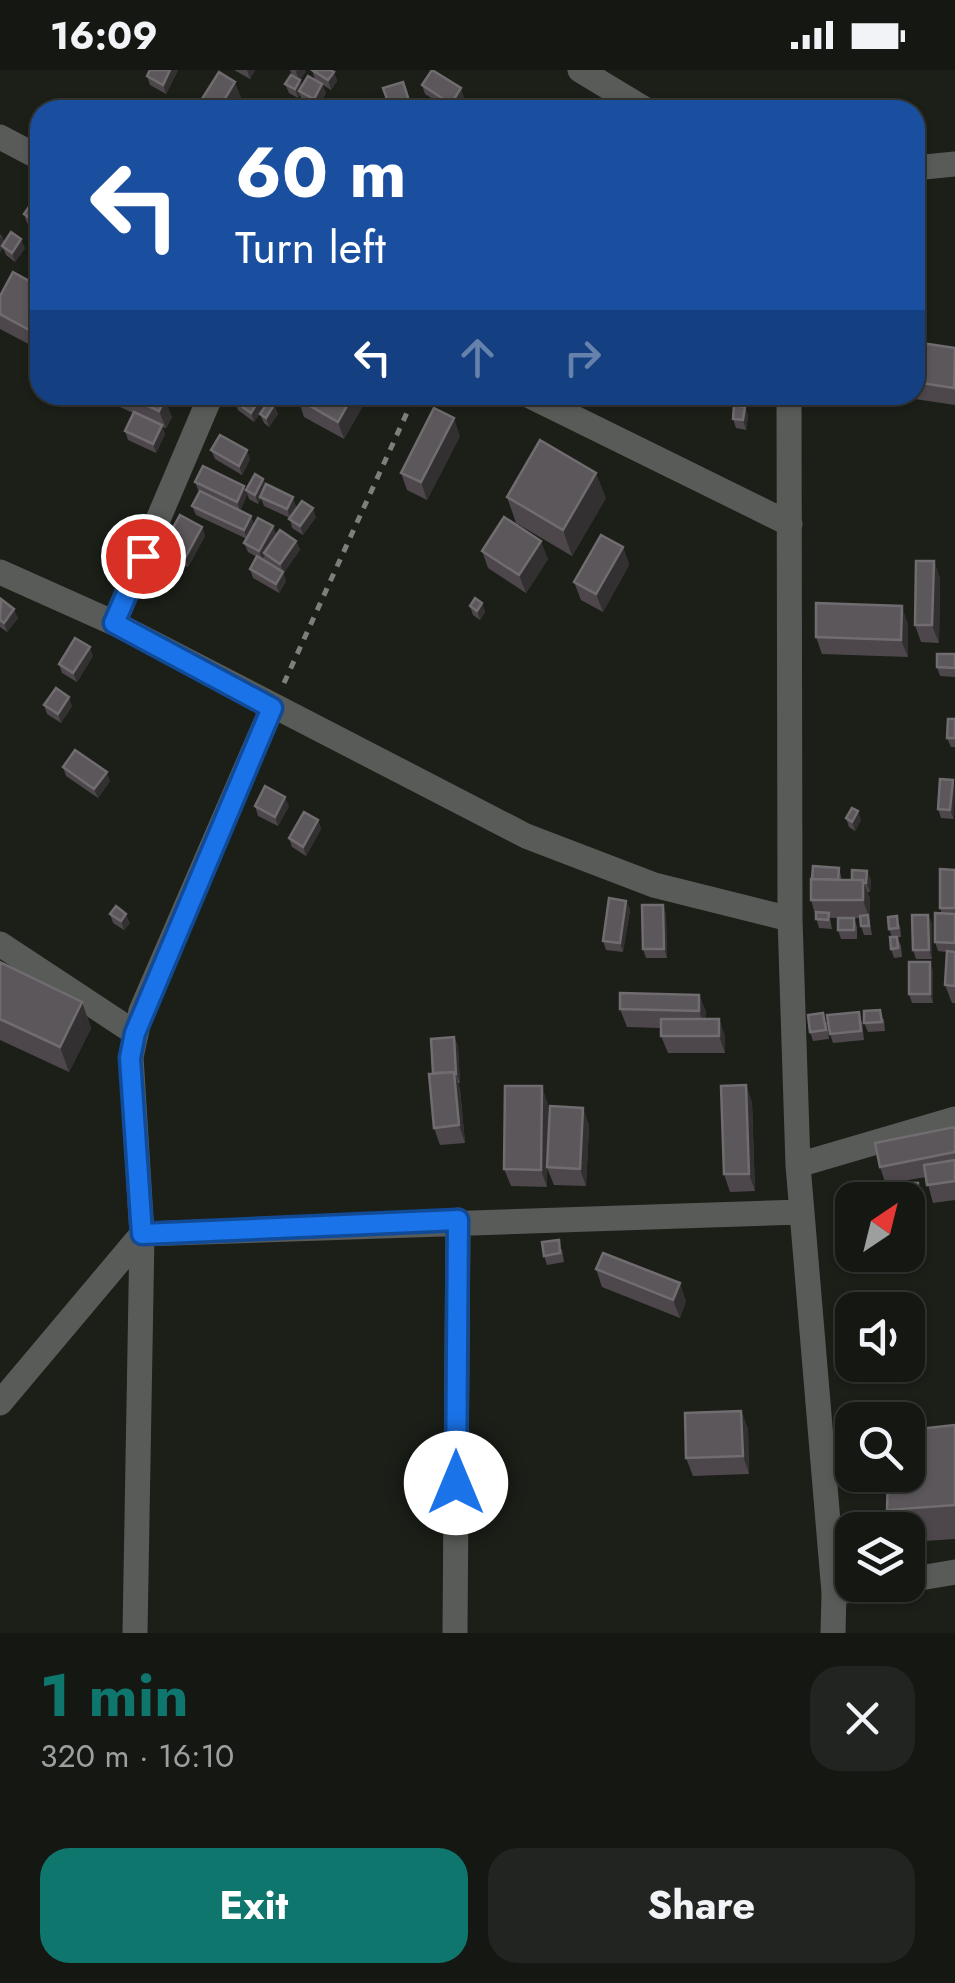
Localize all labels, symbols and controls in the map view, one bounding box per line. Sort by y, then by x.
text: 16:09 [50,8,158,63]
text: 60 m [235,122,407,223]
icon: left [70,140,200,270]
text: Turn left [235,215,386,280]
icon: left [345,330,400,385]
icon: ahead [450,330,505,385]
icon: right [555,330,610,385]
pin [101,514,186,599]
icon: arrive [116,529,171,584]
north arrow [835,1182,925,1272]
map controls [835,1182,925,1602]
button: sound [835,1292,925,1382]
button: search [835,1402,925,1492]
position arrow [404,1431,508,1535]
button: layers [835,1512,925,1602]
text: 1 min [40,1652,189,1739]
button: close [810,1666,915,1771]
text: 320 m · 16:10 [40,1733,234,1779]
button: Exit [40,1848,468,1963]
button: Share [488,1848,915,1963]

